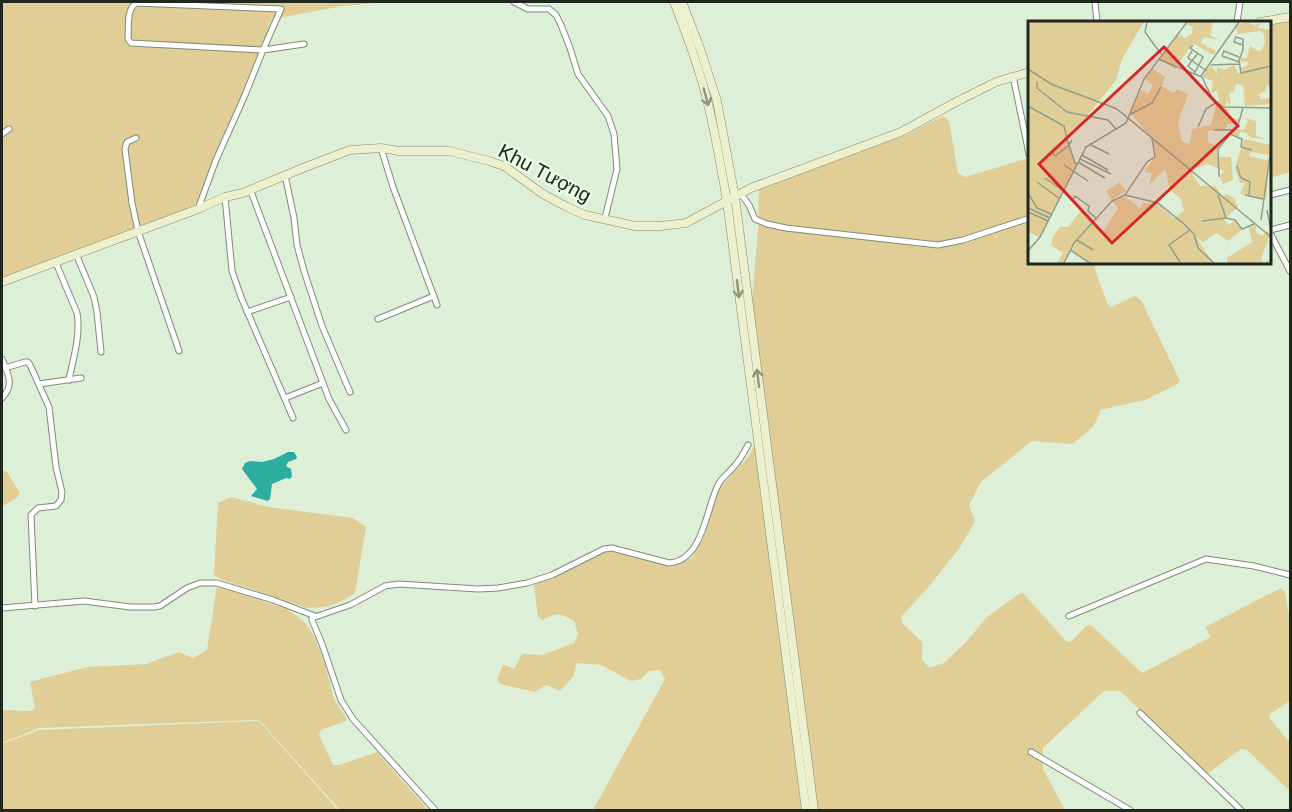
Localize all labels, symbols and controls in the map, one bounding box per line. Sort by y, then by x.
inset map [1028,21,1271,264]
one-way arrow [701,87,713,106]
street label: Khu Tượng [495,139,595,207]
one-way arrow [733,278,744,298]
one-way arrow [753,368,764,388]

